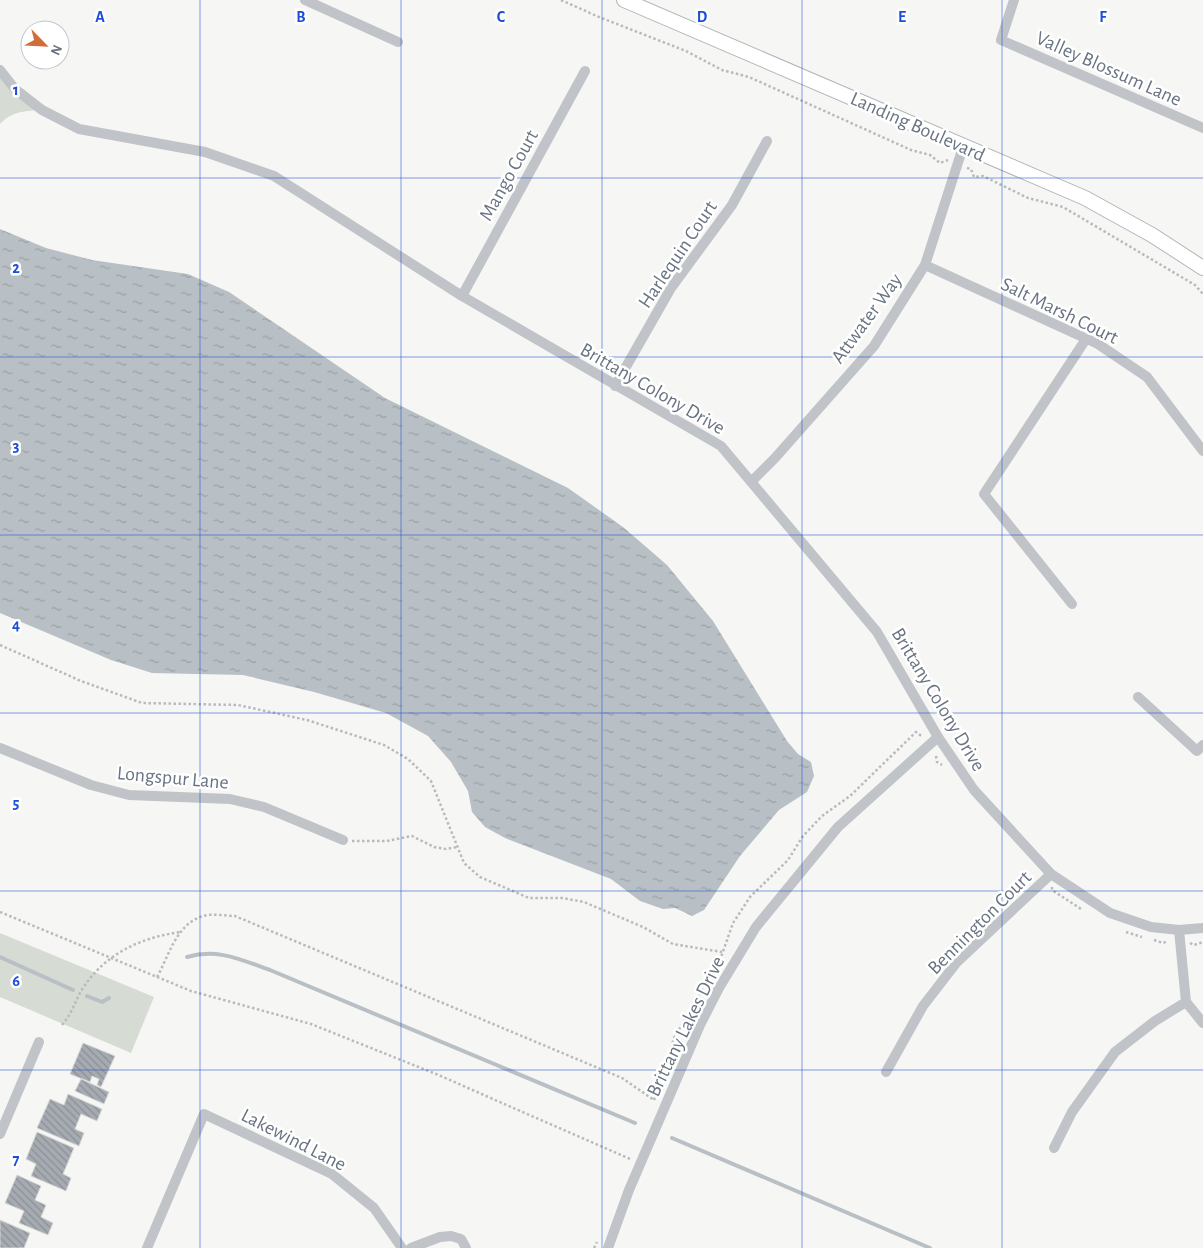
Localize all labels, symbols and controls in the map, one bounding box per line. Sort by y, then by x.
text: A [95,9,105,25]
text: B [296,9,306,25]
text: C [497,9,506,25]
text: D [697,9,708,25]
text: E [898,9,906,25]
text: F [1099,9,1107,25]
north arrow [20,20,70,70]
street label: Valley Blossum Lane [1033,28,1184,110]
text: N [48,43,64,57]
text: 1 [13,82,19,98]
street label: Landing Boulevard [847,88,988,166]
street label: Mango Court [476,126,542,224]
street label: Harlequin Court [635,197,721,312]
text: 2 [12,260,20,276]
street label: Attwater Way [828,270,906,367]
street label: Salt Marsh Court [998,274,1122,348]
street label: Brittany Colony Drive [577,339,728,438]
text: 3 [13,438,20,454]
text: 4 [12,617,20,633]
street label: Brittany Colony Drive [888,624,989,775]
street label: Longspur Lane [116,763,230,793]
text: 5 [13,795,20,811]
street label: Bennington Court [924,867,1036,978]
street label: Brittany Lakes Drive [643,953,728,1100]
text: 6 [12,973,20,989]
street label: Lakewind Lane [238,1105,349,1175]
text: 7 [13,1152,20,1168]

